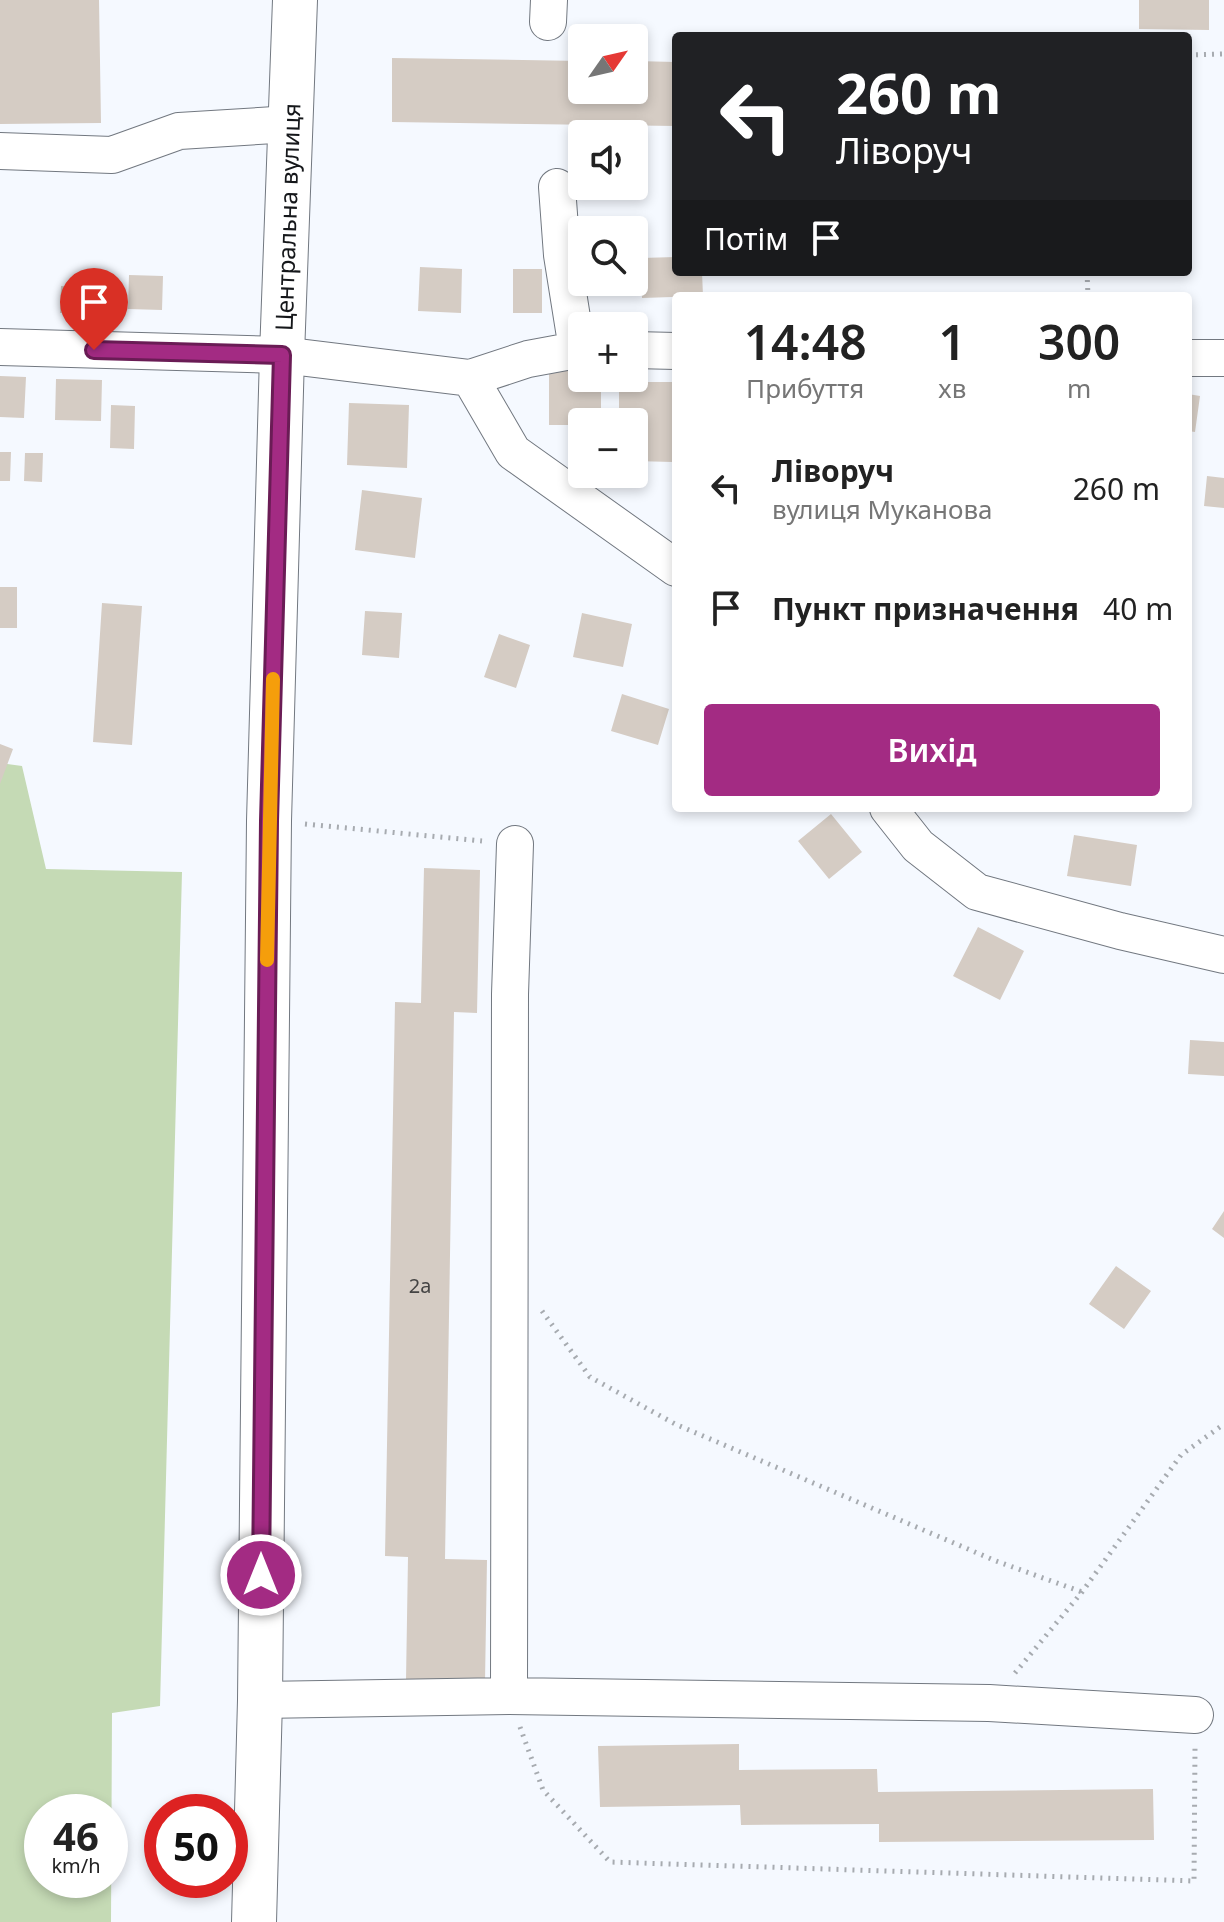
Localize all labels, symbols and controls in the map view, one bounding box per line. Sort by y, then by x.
north arrow [568,24,648,104]
map controls [568,24,648,488]
text: 260 m [836,54,1001,130]
icon: left [704,64,808,168]
street label: Центральна вулиця [267,102,307,332]
button: sound [568,120,648,200]
text: Ліворуч [836,126,972,175]
button: search [568,216,648,296]
icon: arrive [804,216,848,260]
text: Потім [704,218,788,259]
pin [60,268,128,350]
icon: arrive [72,280,116,324]
text: 14:48 [744,309,867,374]
text: 1 [939,309,966,374]
text: 300 [1038,309,1120,374]
button: + [568,312,648,392]
text: Прибуття [746,370,864,406]
text: хв [938,370,966,406]
text: m [1067,370,1091,406]
button: − [568,408,648,488]
text: Ліворуч [772,450,894,491]
icon: left [704,466,748,510]
text: 260 m [1073,468,1160,509]
text: вулиця Муканова [772,491,993,527]
icon: arrive [704,586,748,630]
text: Пункт призначення [772,588,1079,629]
text: 40 m [1103,588,1173,629]
button: Вихід [704,704,1160,796]
house number: 2а [409,1272,431,1299]
position arrow [219,1533,303,1617]
speed limit sign: 50 [144,1794,248,1898]
text: 46 [53,1808,99,1863]
text: km/h [51,1852,101,1879]

